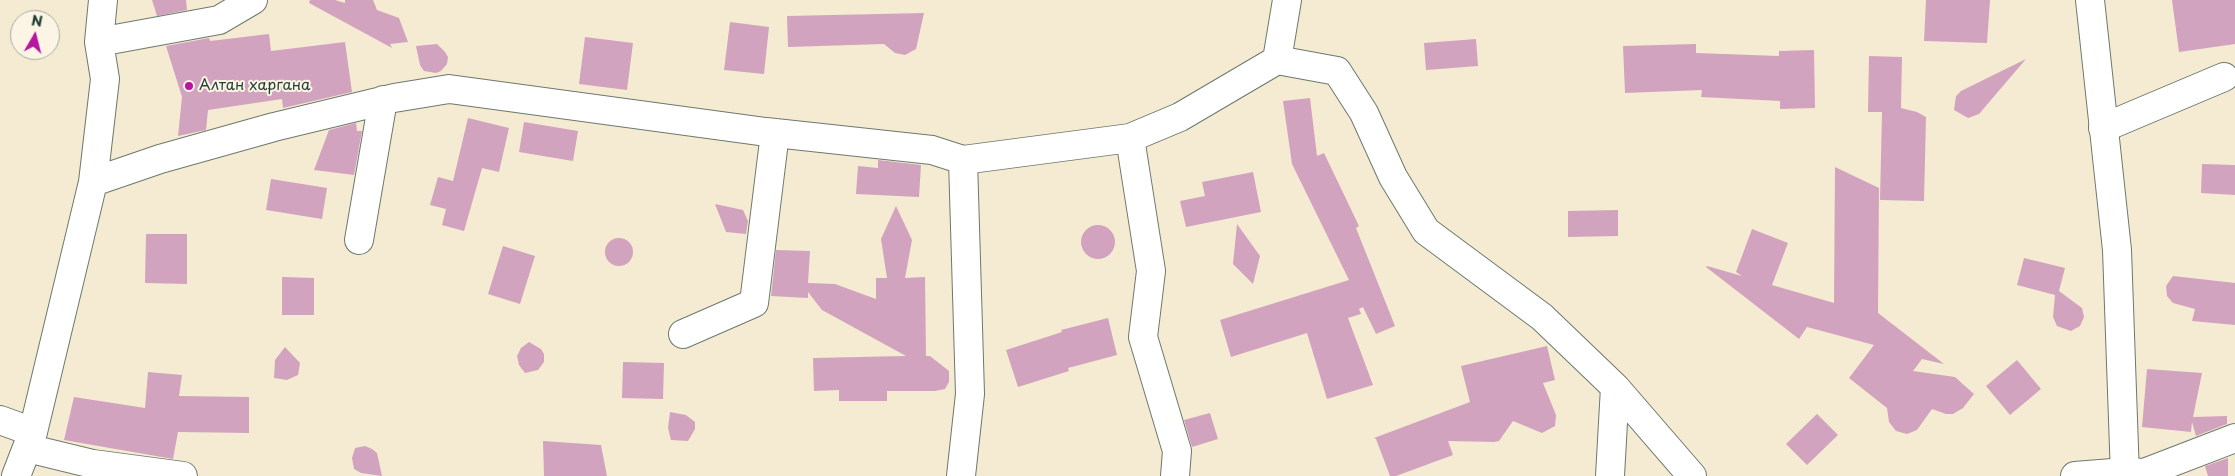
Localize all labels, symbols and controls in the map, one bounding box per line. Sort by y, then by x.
text: N [30,9,44,32]
north arrow [10,10,60,60]
place label: Алтан харгана [199,77,311,95]
marker: Алтан харгана [183,80,195,92]

